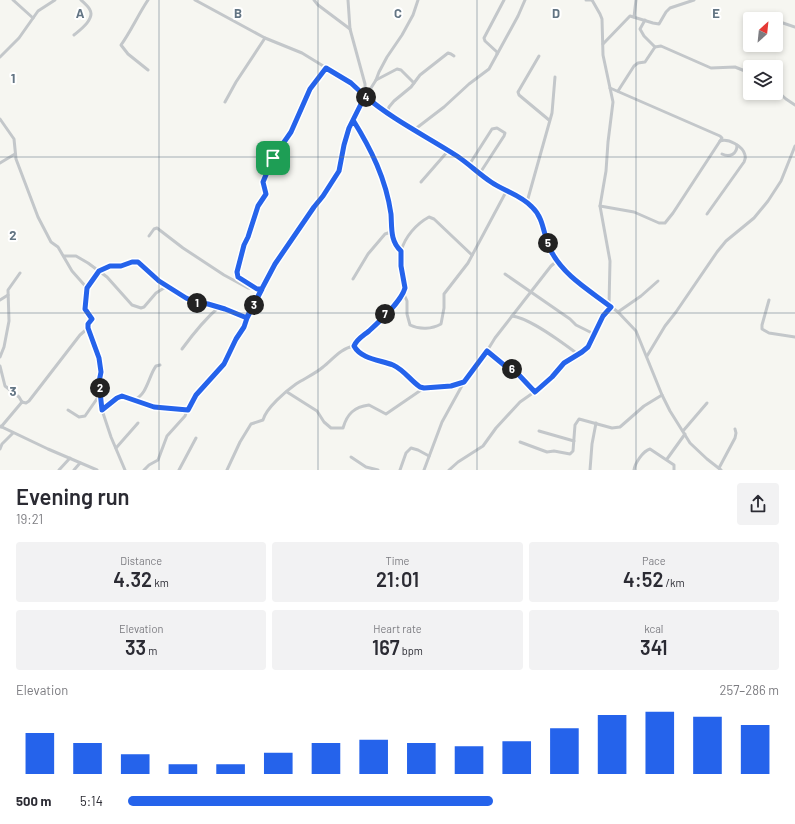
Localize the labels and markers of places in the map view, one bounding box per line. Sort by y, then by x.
pin: 4 [356,87,376,107]
pin [256,141,290,175]
pin: 5 [538,233,558,253]
pin: 1 [187,293,207,313]
pin: 3 [244,295,264,315]
pin: 7 [375,304,395,324]
pin: 6 [502,359,522,379]
pin: 2 [90,378,110,398]

